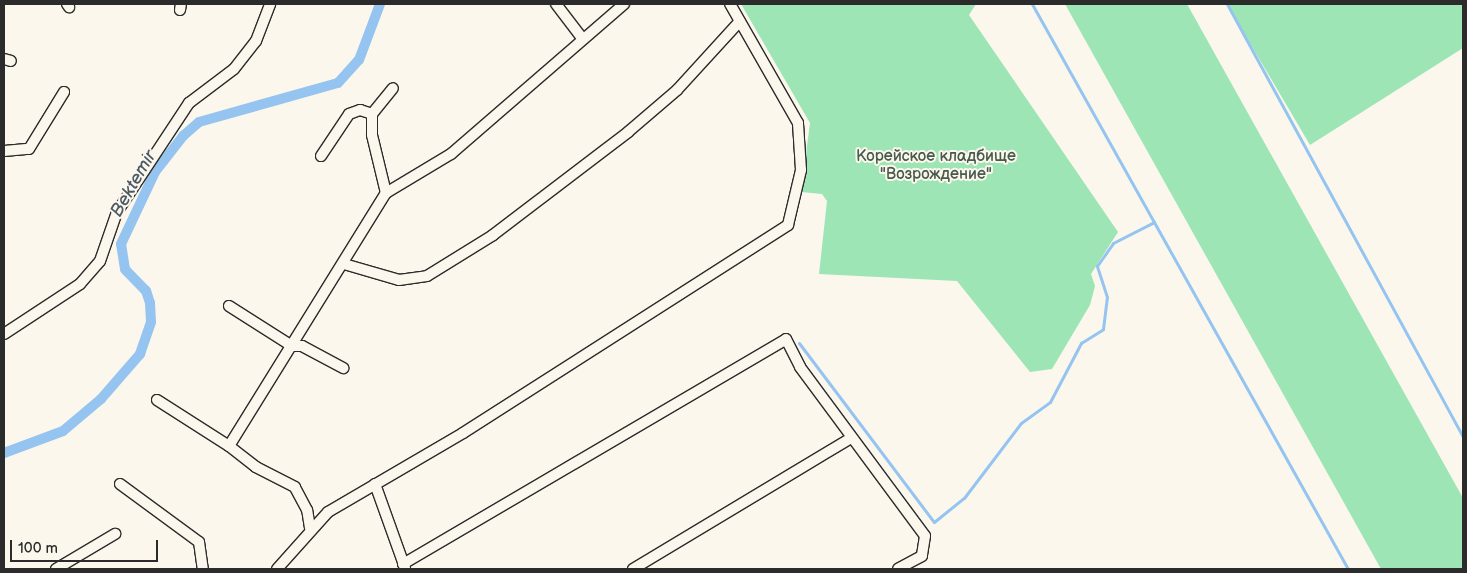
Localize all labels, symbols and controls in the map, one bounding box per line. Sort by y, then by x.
water label: Bektemir [106,147,162,221]
park label: Корейское кладбище "Возрождение" [856,147,1016,185]
scale bar [12,530,160,562]
text: 100 m [18,539,58,558]

